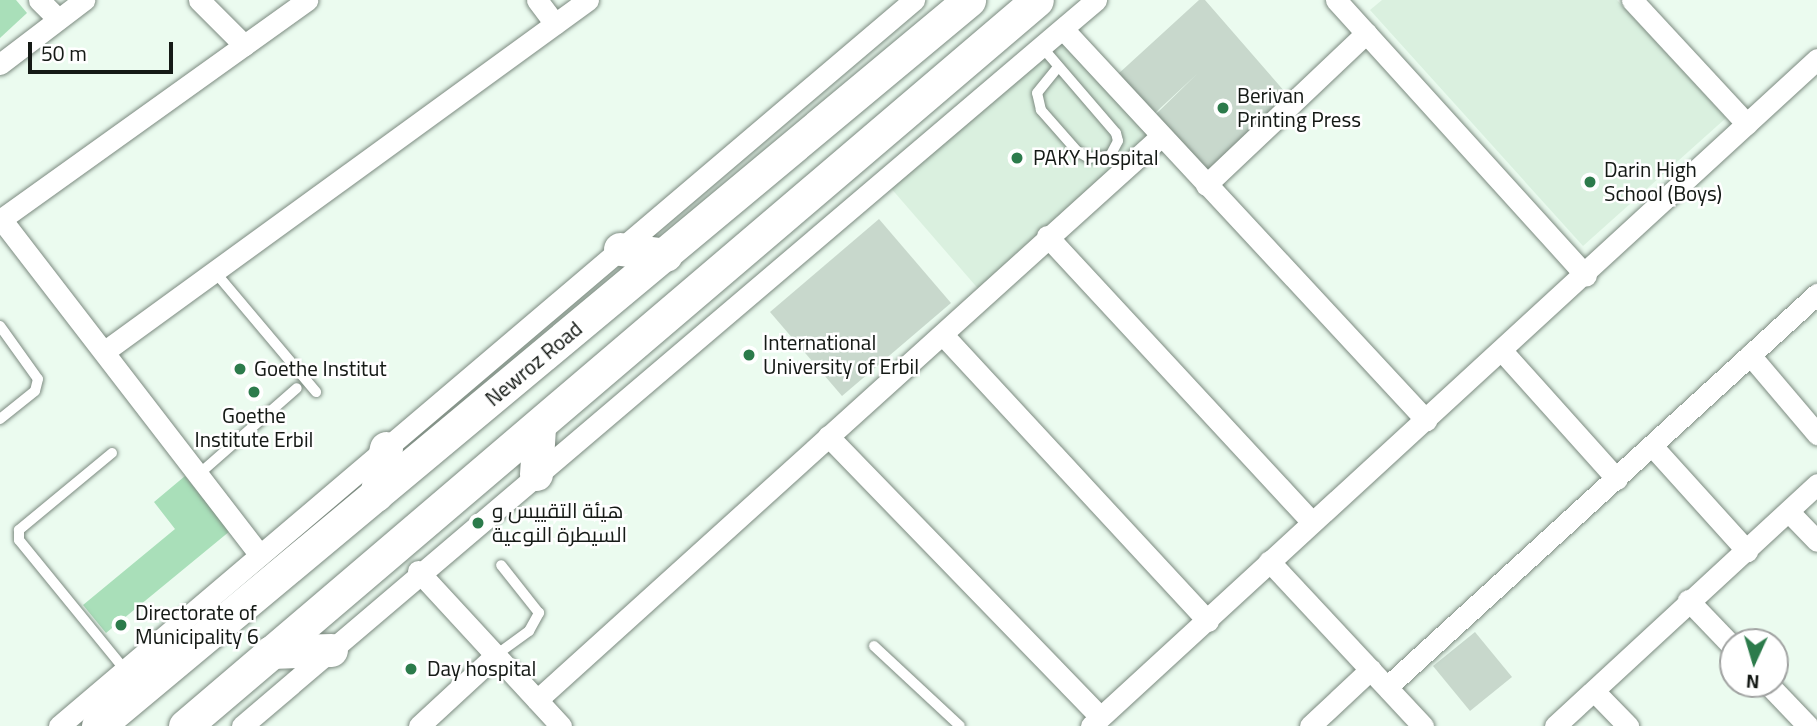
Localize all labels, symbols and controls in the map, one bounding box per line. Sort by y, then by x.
scale bar [32,28,177,72]
text: 50 m [41,34,87,73]
place label: Berivan Printing Press [1237,83,1361,133]
marker: Berivan Printing Press [1215,100,1231,116]
place label: PAKY Hospital [1033,145,1159,171]
marker: PAKY Hospital [1007,148,1027,168]
place label: Darin High School (Boys) [1604,157,1722,207]
marker: Darin High School (Boys) [1582,174,1598,190]
street label: Newroz Road [481,316,587,412]
place label: International University of Erbil [763,330,919,380]
marker: International University of Erbil [741,347,757,363]
place label: Goethe Institut [254,356,387,382]
marker: Goethe Institut [232,361,248,377]
marker: Goethe Institute Erbil [246,384,262,400]
place label: Goethe Institute Erbil [195,403,313,453]
place label: هيئة التقييس و السيطرة النوعية [492,498,627,548]
marker: هيئة التقييس و السيطرة النوعية [470,515,486,531]
place label: Directorate of Municipality 6 [135,600,259,650]
marker: Directorate of Municipality 6 [113,617,129,633]
north arrow [1719,628,1789,698]
place label: Day hospital [427,656,536,682]
marker: Day hospital [401,659,421,679]
text: N [1745,664,1760,700]

